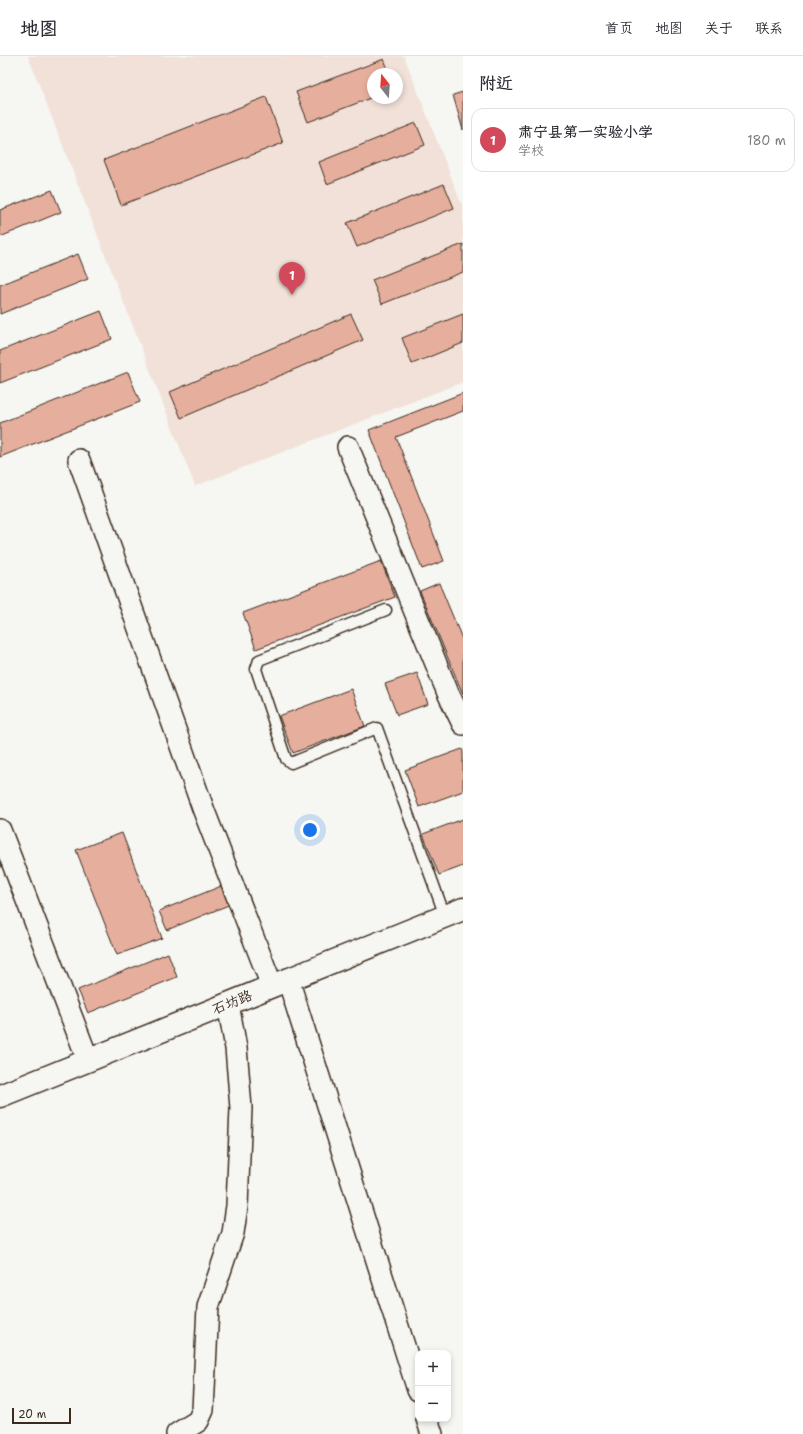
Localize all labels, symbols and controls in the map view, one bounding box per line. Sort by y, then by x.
text: 地图 [20,16,58,41]
text: 首页 [605,19,633,37]
text: 地图 [655,19,683,37]
text: 关于 [705,19,733,37]
text: 联系 [755,19,783,37]
north arrow [367,68,403,104]
text: 附近 [479,72,513,94]
text: 肃宁县第一实验小学 [518,122,653,142]
text: 1 [490,132,496,149]
text: 180 m [747,132,786,149]
text: 学校 [518,142,544,159]
pin: 1 [279,262,305,295]
your location [300,820,320,840]
street label: 石坊路 [209,986,255,1018]
map controls [415,1350,451,1422]
button: + [415,1350,451,1386]
button: − [415,1386,451,1422]
scale bar [12,1406,71,1425]
text: 20 m [18,1407,46,1422]

